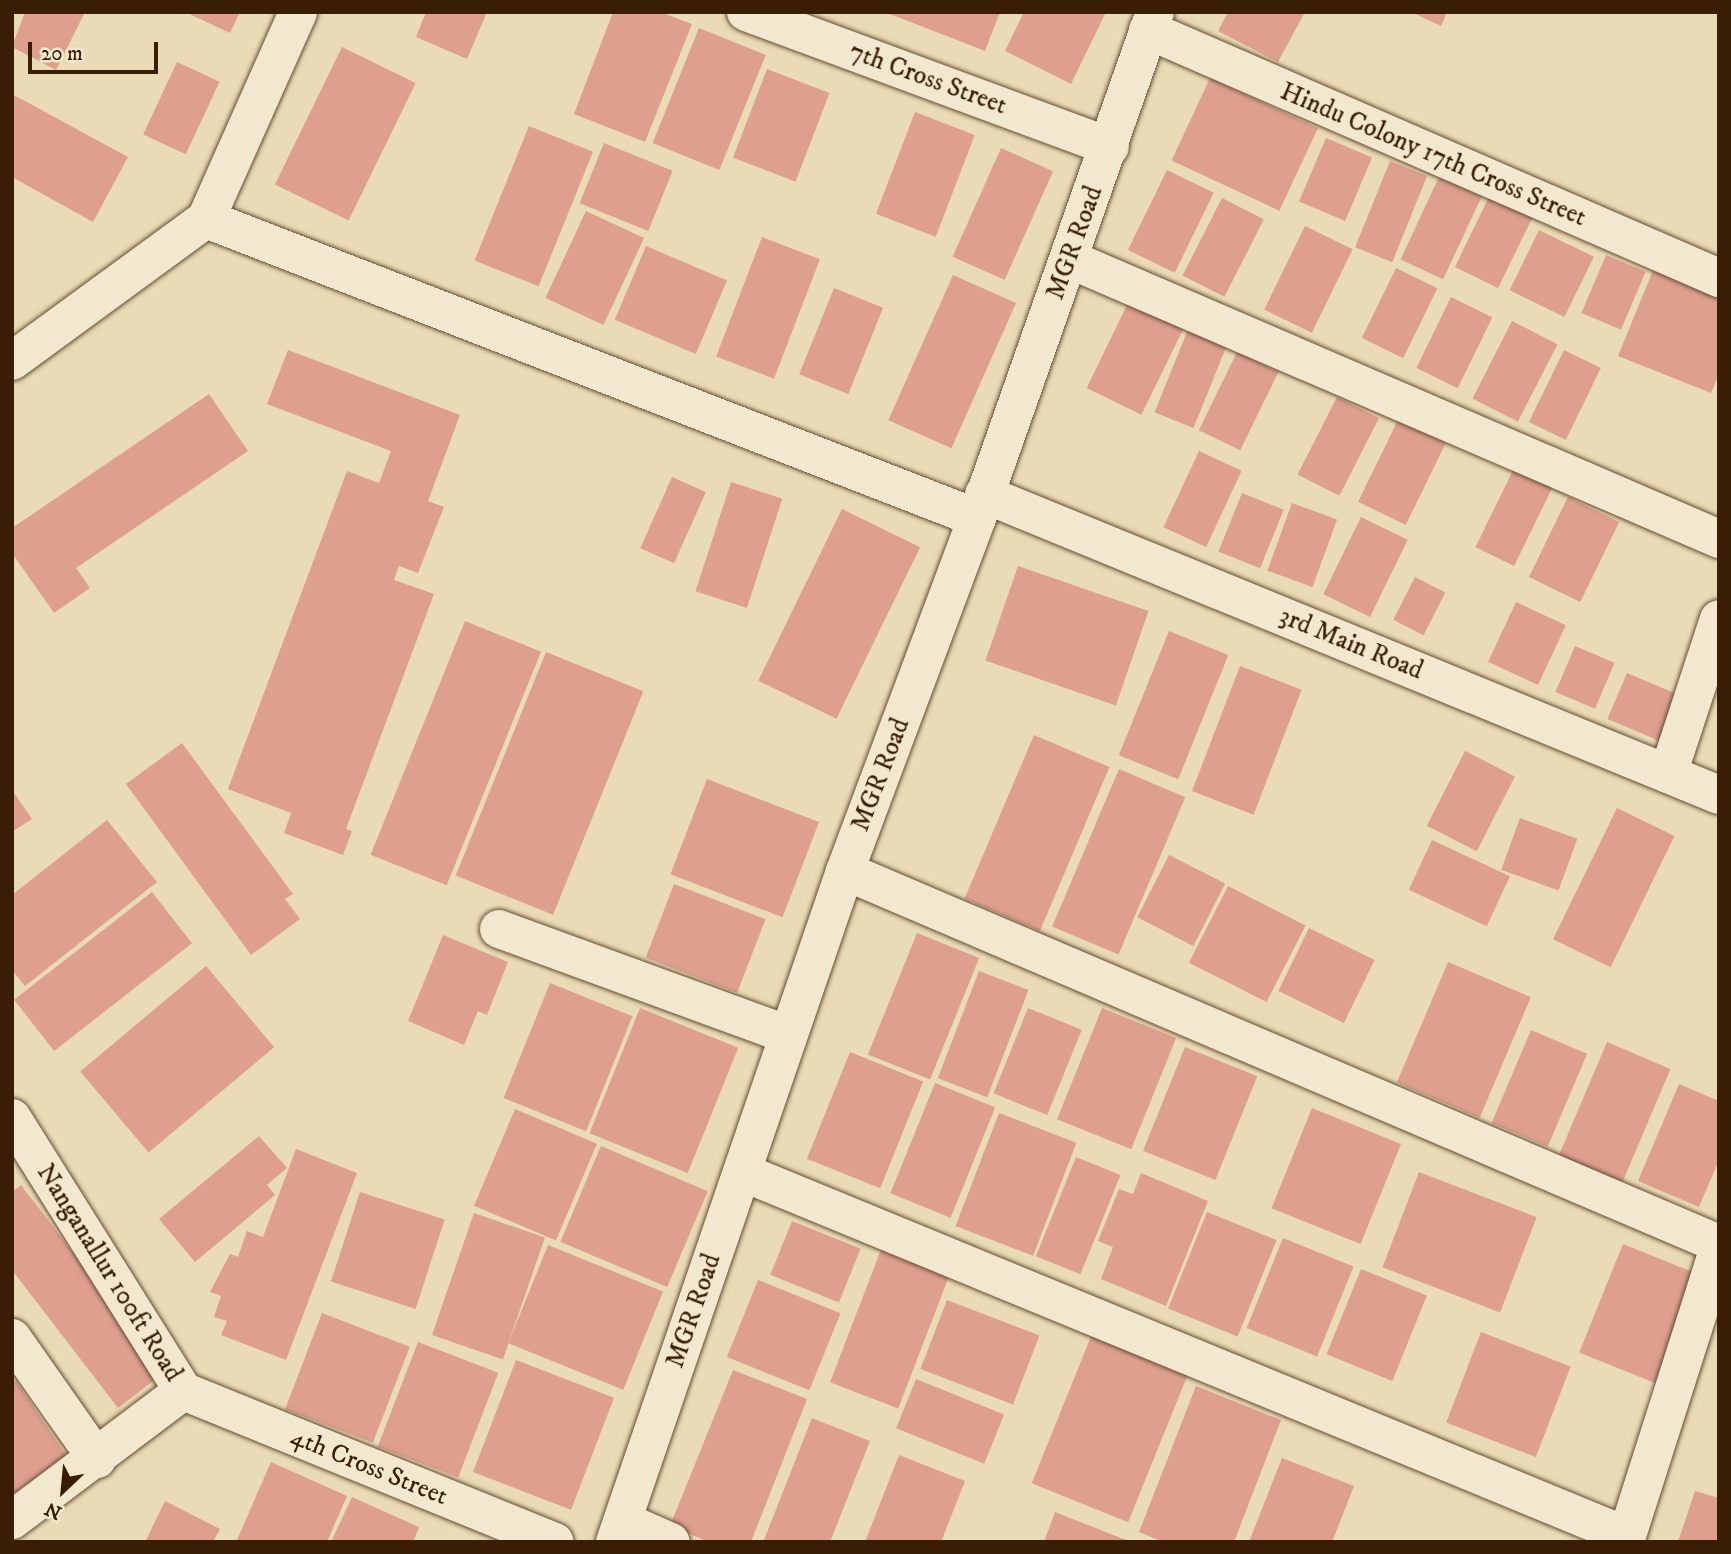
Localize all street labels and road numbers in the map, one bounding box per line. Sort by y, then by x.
street label: 7th Cross Street [845,36,1011,122]
street label: Hindu Colony 17th Cross Street [1275,76,1591,234]
street label: MGR Road [1040,182,1110,304]
street label: 3rd Main Road [1275,601,1427,687]
street label: MGR Road [845,714,917,836]
street label: Nanganallur 100ft Road [29,1159,189,1387]
street label: MGR Road [660,1250,728,1372]
street label: 4th Cross Street [286,1421,452,1513]

